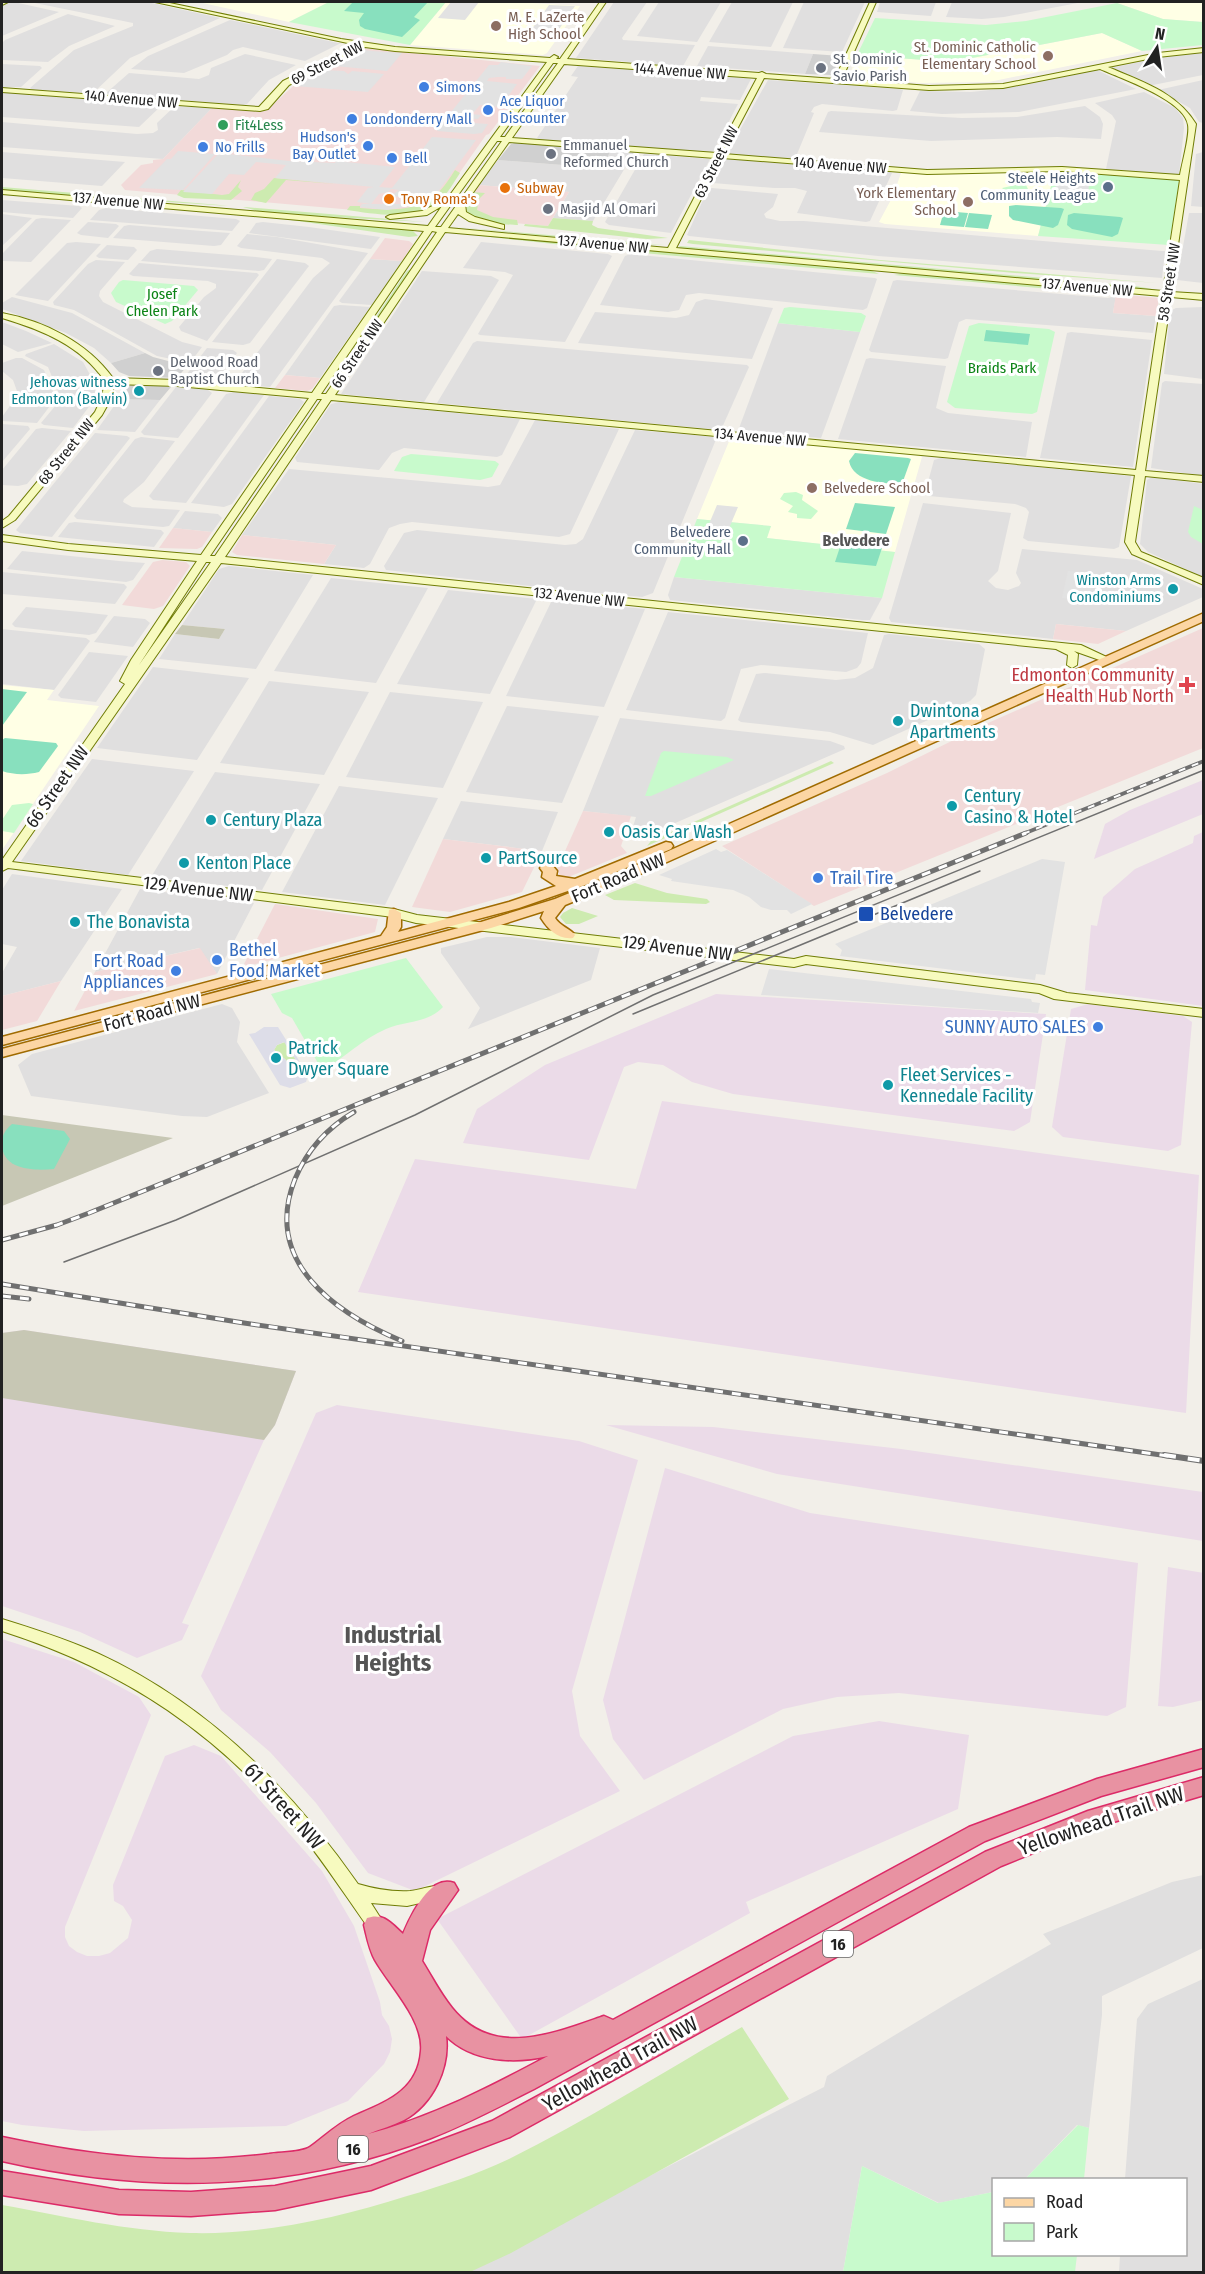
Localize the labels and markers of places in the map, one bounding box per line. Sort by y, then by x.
place label: M. E. LaZerte High School [508,8,585,43]
marker: M. E. LaZerte High School [489,19,503,33]
place label: St. Dominic Catholic Elementary School [914,38,1037,73]
marker: St. Dominic Catholic Elementary School [1041,49,1055,63]
place label: St. Dominic Savio Parish [833,50,907,85]
marker: St. Dominic Savio Parish [814,61,828,75]
place label: Simons [436,78,481,96]
marker: Simons [417,80,431,94]
place label: Ace Liquor Discounter [500,92,567,127]
marker: Ace Liquor Discounter [481,103,495,117]
place label: Londonderry Mall [364,110,472,128]
marker: Londonderry Mall [345,112,359,126]
place label: Fit4Less [235,116,283,134]
marker: Fit4Less [216,118,230,132]
place label: Hudson's Bay Outlet [292,128,356,163]
place label: Emmanuel Reformed Church [563,136,669,171]
place label: No Frills [215,138,265,156]
marker: Hudson's Bay Outlet [361,139,375,153]
marker: No Frills [196,140,210,154]
marker: Emmanuel Reformed Church [544,147,558,161]
place label: Bell [404,149,428,167]
marker: Bell [385,151,399,165]
place label: Steele Heights Community League [980,169,1096,204]
place label: Subway [517,179,564,197]
marker: Steele Heights Community League [1101,180,1115,194]
marker: Subway [498,181,512,195]
place label: York Elementary School [857,184,956,219]
place label: Tony Roma's [401,190,477,208]
marker: Tony Roma's [382,192,396,206]
marker: York Elementary School [961,195,975,209]
place label: Masjid Al Omari [560,200,656,218]
marker: Masjid Al Omari [541,202,555,216]
place label: Delwood Road Baptist Church [170,353,259,388]
marker: Delwood Road Baptist Church [151,364,165,378]
place label: Jehovas witness Edmonton (Balwin) [11,373,127,408]
marker: Jehovas witness Edmonton (Balwin) [132,384,146,398]
place label: Belvedere School [824,479,930,497]
marker: Belvedere School [805,481,819,495]
place label: Belvedere Community Hall [634,523,731,558]
marker: Belvedere Community Hall [736,534,750,548]
place label: Winston Arms Condominiums [1069,571,1161,606]
marker: Winston Arms Condominiums [1166,582,1180,596]
place label: Edmonton Community Health Hub North [1011,664,1174,707]
marker: Edmonton Community Health Hub North [1178,676,1196,694]
place label: Dwintona Apartments [910,700,996,743]
marker: Dwintona Apartments [891,714,905,728]
place label: Century Casino & Hotel [964,785,1073,828]
marker: Century Casino & Hotel [945,799,959,813]
place label: Century Plaza [223,809,323,831]
marker: Century Plaza [204,813,218,827]
place label: Oasis Car Wash [621,821,732,843]
marker: Oasis Car Wash [602,825,616,839]
place label: PartSource [498,847,577,869]
marker: PartSource [479,851,493,865]
place label: Kenton Place [196,852,292,874]
marker: Kenton Place [177,856,191,870]
place label: Trail Tire [830,867,894,889]
marker: Trail Tire [811,871,825,885]
place label: Belvedere [880,903,953,925]
marker: Belvedere [857,905,875,923]
place label: The Bonavista [87,911,190,933]
marker: The Bonavista [68,915,82,929]
place label: Bethel Food Market [229,939,320,982]
place label: Fort Road Appliances [84,950,164,993]
marker: Bethel Food Market [210,953,224,967]
marker: Fort Road Appliances [169,964,183,978]
place label: SUNNY AUTO SALES [945,1016,1086,1038]
marker: SUNNY AUTO SALES [1091,1020,1105,1034]
place label: Patrick Dwyer Square [288,1037,389,1080]
marker: Patrick Dwyer Square [269,1051,283,1065]
place label: Fleet Services - Kennedale Facility [900,1064,1033,1107]
marker: Fleet Services - Kennedale Facility [881,1078,895,1092]

